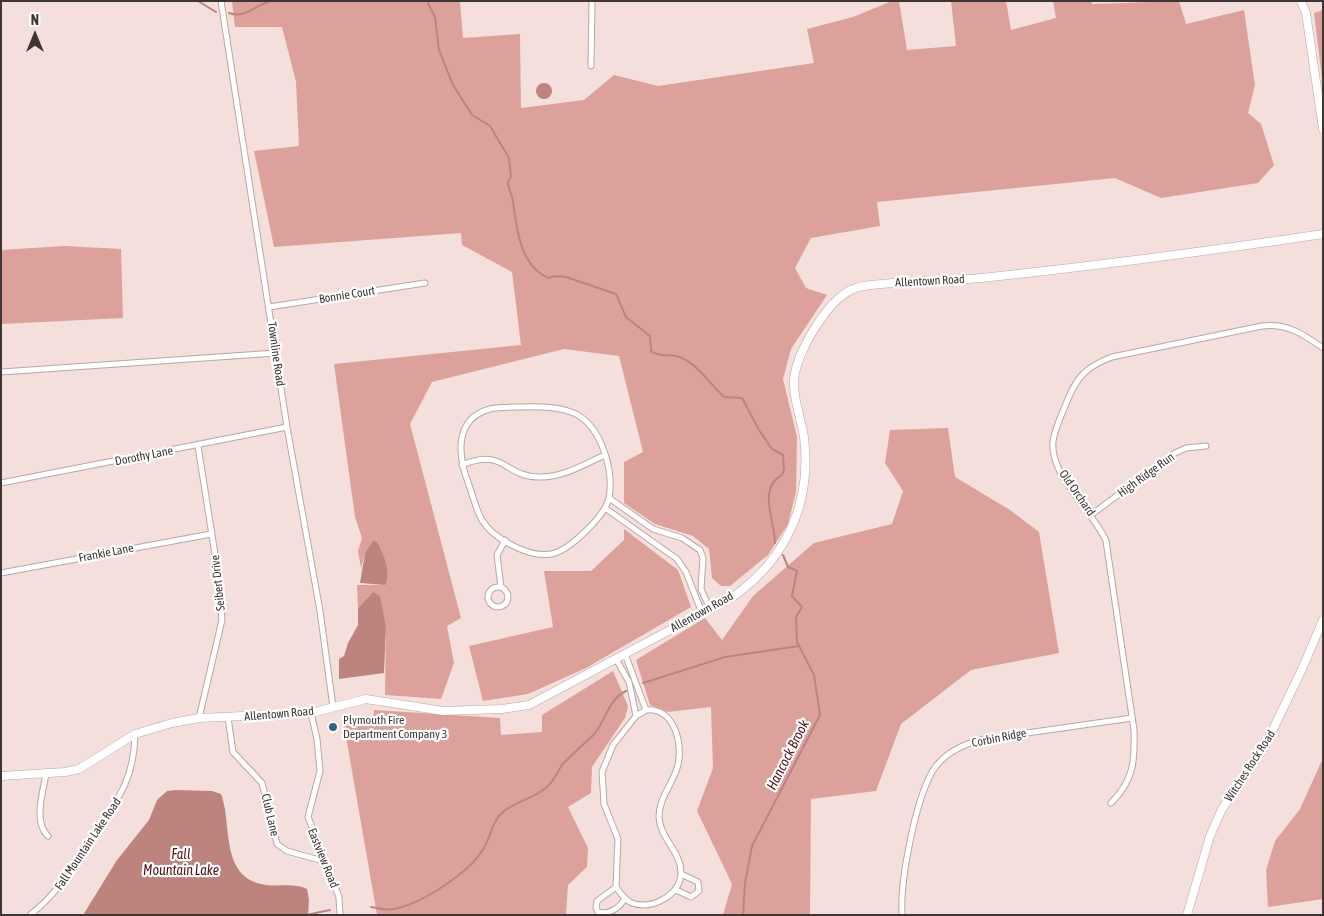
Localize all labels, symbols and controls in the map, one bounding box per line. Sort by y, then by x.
north arrow [10,10,60,60]
text: N [31,12,39,28]
street label: Allentown Road [895,272,965,290]
street label: Bonnie Court [318,283,376,307]
street label: Townline Road [264,321,288,387]
street label: Dorothy Lane [114,443,174,469]
street label: High Ridge Run [1115,450,1177,500]
street label: Old Orchard [1056,467,1098,519]
street label: Frankie Lane [77,541,135,565]
street label: Seibert Drive [208,554,228,612]
street label: Allentown Road [668,589,736,635]
street label: Allentown Road [244,704,314,724]
place label: Plymouth Fire Department Company 3 [343,713,447,741]
water label: Hancock Brook [763,717,813,793]
marker: Plymouth Fire Department Company 3 [327,721,339,733]
street label: Corbin Ridge [970,726,1028,750]
street label: Witches Rock Road [1222,728,1278,804]
street label: Club Lane [258,792,282,838]
street label: Fall Mountain Lake Road [52,795,124,893]
street label: Eastview Road [304,826,342,890]
water label: Fall Mountain Lake [143,847,219,880]

